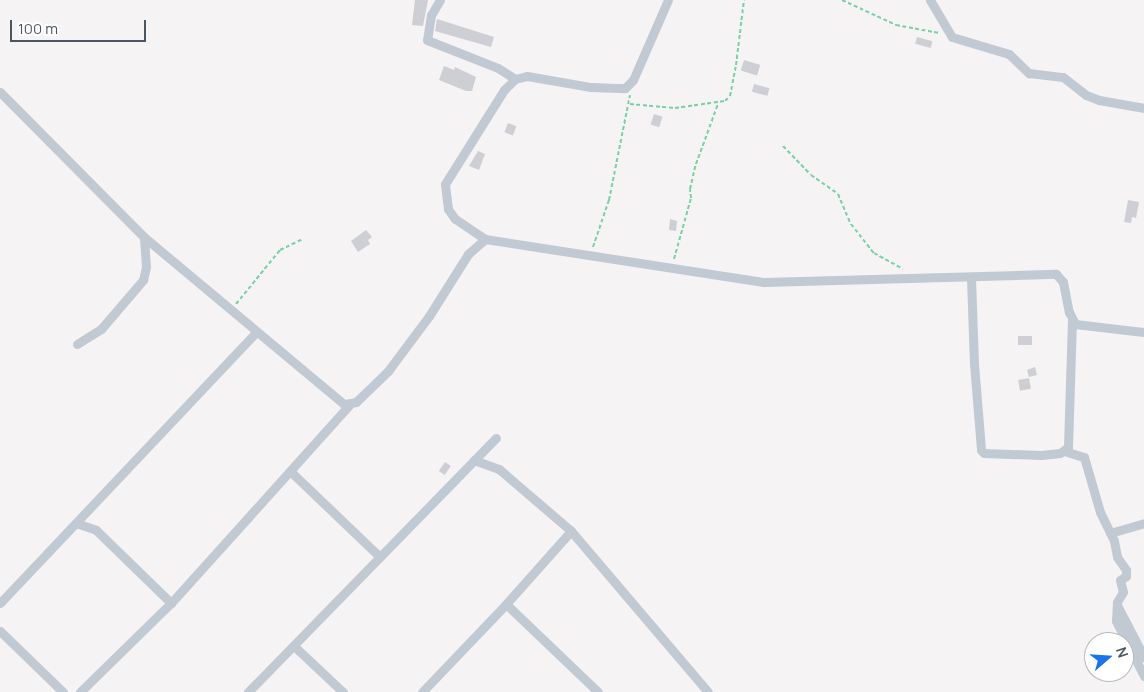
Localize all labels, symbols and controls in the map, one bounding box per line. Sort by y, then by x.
scale bar [12,10,149,42]
text: 100 m [18,18,58,39]
north arrow [1084,632,1134,682]
text: N [1112,644,1133,660]

